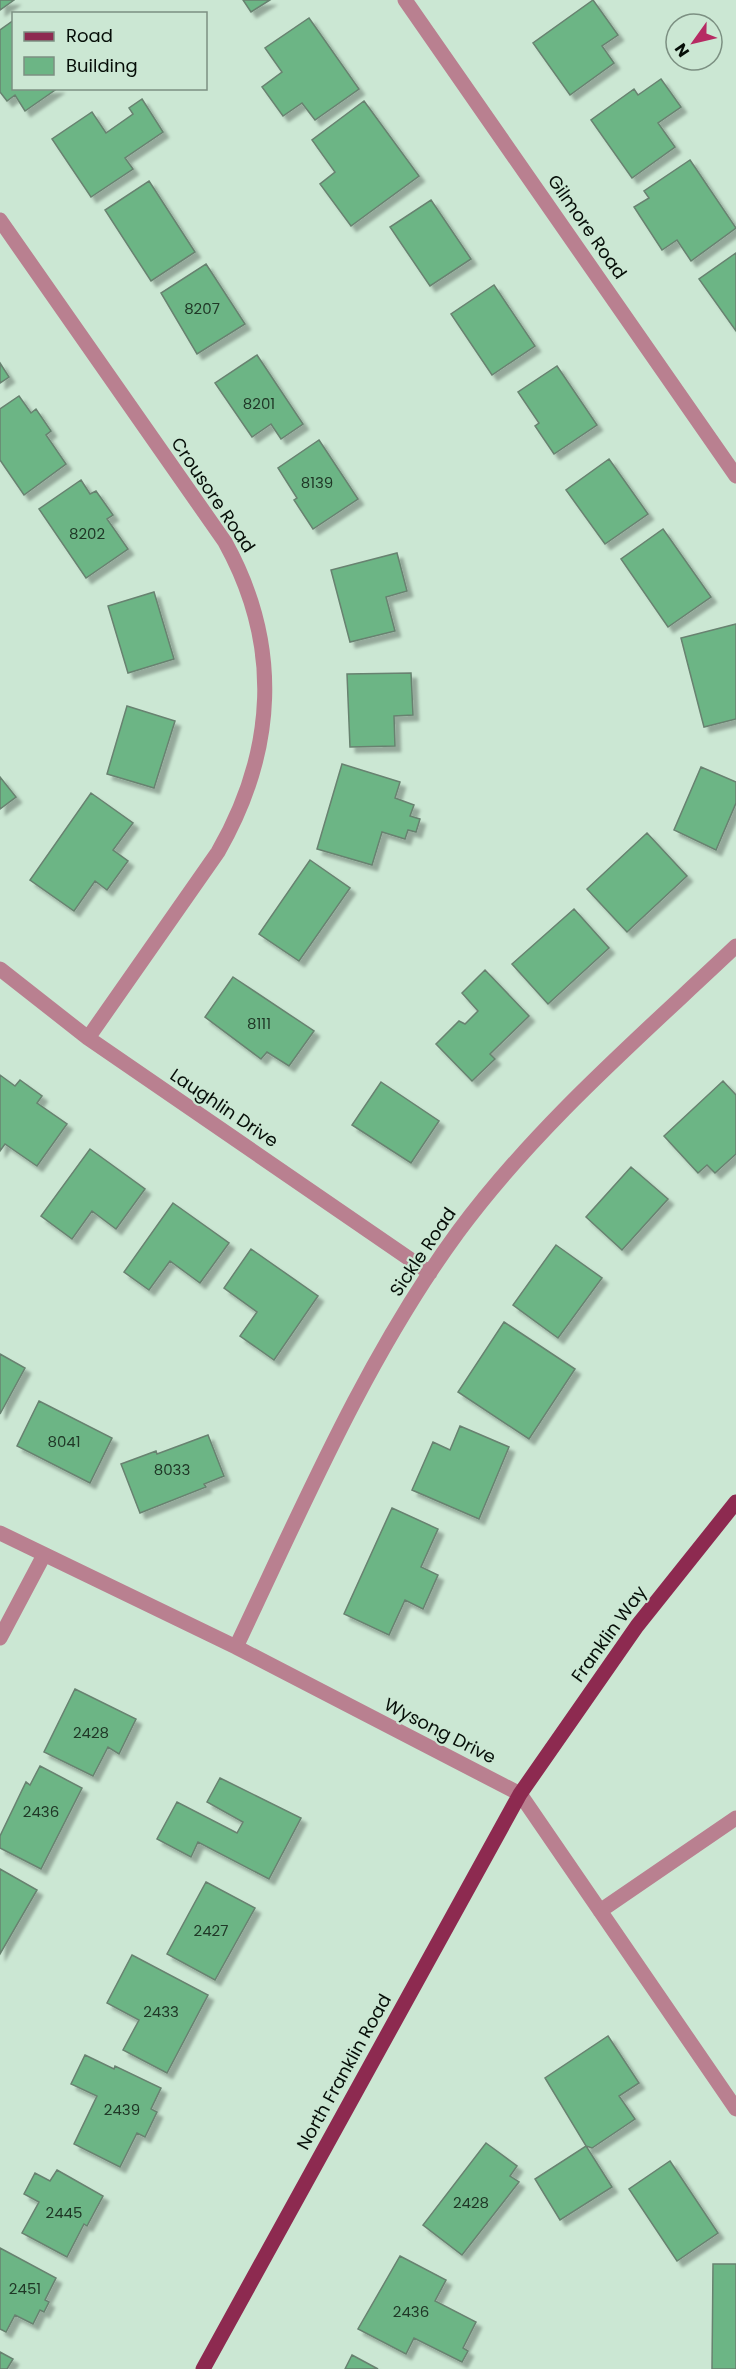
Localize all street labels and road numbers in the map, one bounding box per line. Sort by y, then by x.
street label: Gilmore Road [542,169,633,284]
street label: Crousore Road [166,432,261,557]
street label: Laughlin Drive [165,1062,283,1153]
street label: Sickle Road [384,1202,462,1301]
street label: Franklin Way [565,1580,652,1687]
street label: Wysong Drive [380,1692,500,1769]
street label: North Franklin Road [290,1989,397,2154]

